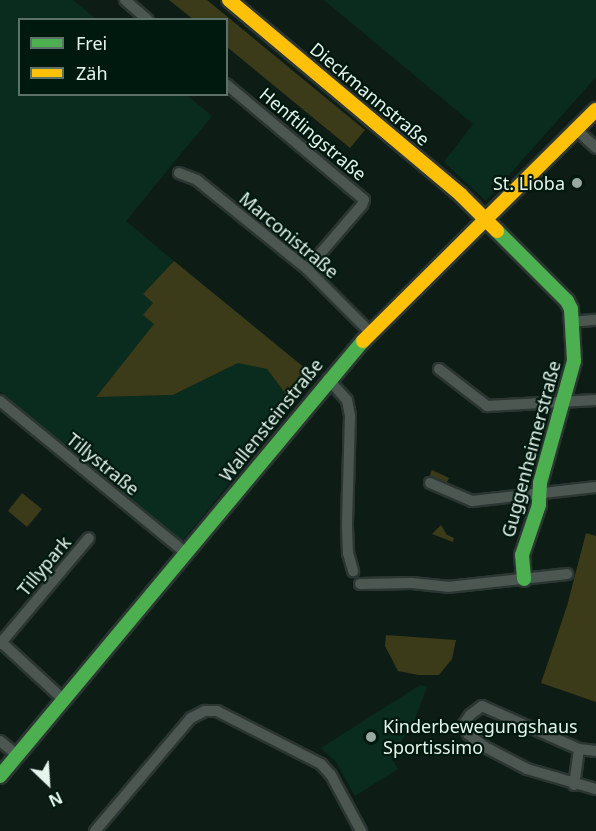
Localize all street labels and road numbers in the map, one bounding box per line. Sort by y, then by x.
street label: Dieckmannstraße [306,38,434,150]
street label: Henftlingstraße [255,83,371,185]
street label: Marconistraße [235,187,343,283]
street label: Wallensteinstraße [215,354,327,486]
street label: Guggenheimerstraße [497,358,565,540]
street label: Tillystraße [62,428,144,500]
street label: Tillypark [13,532,75,600]

